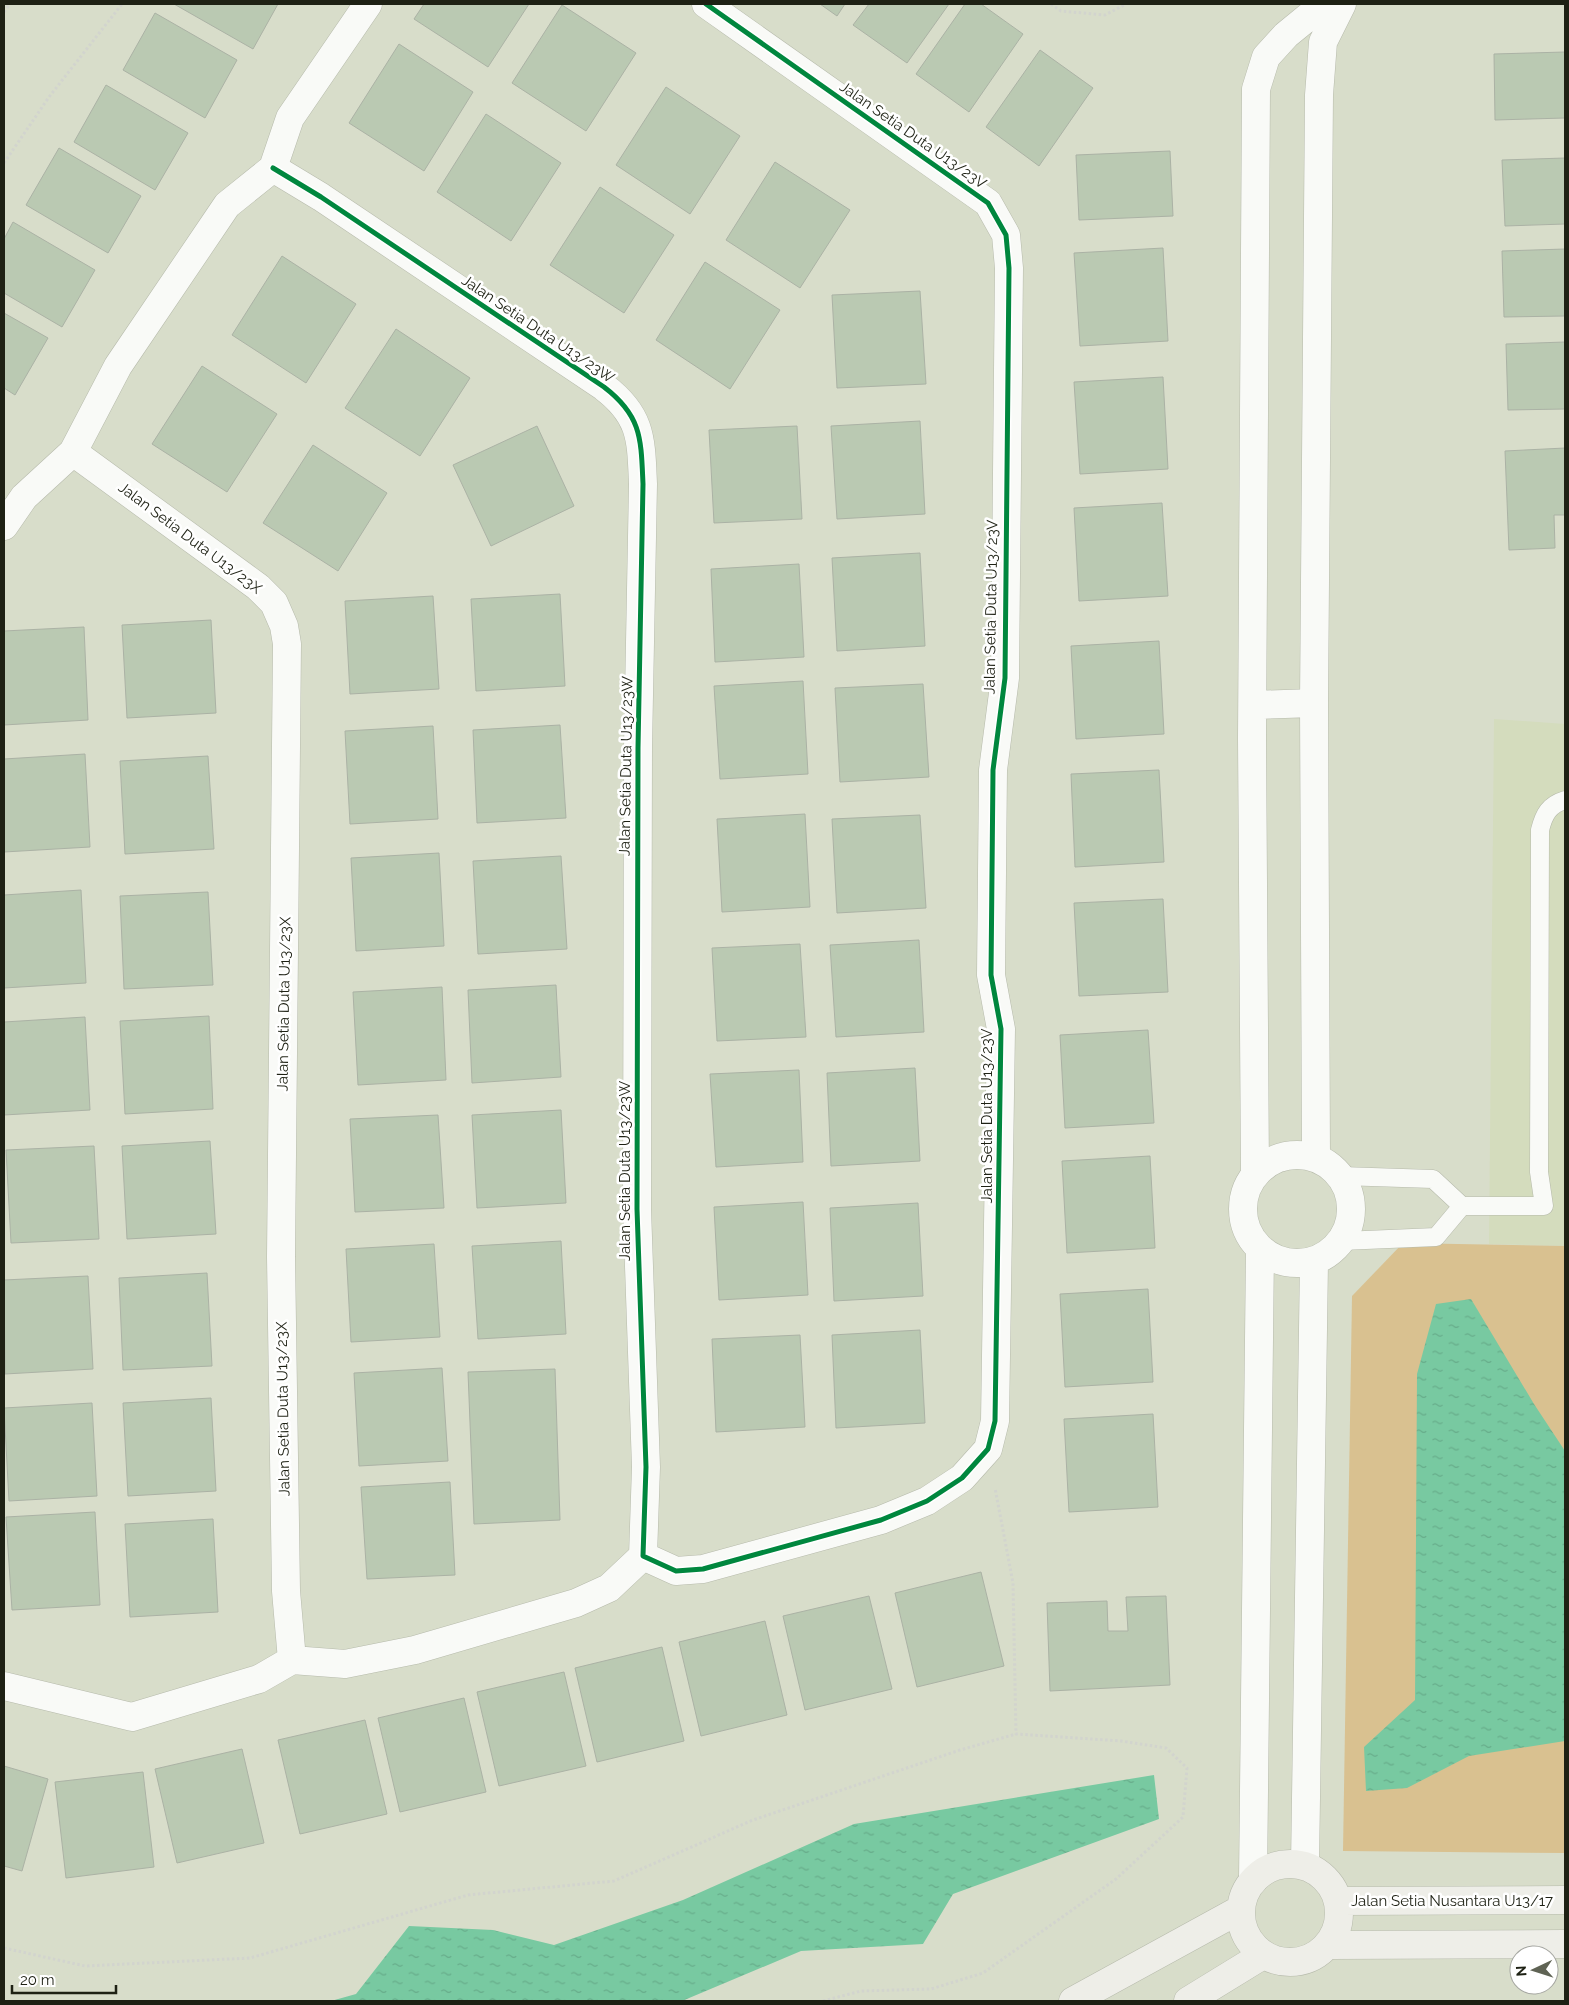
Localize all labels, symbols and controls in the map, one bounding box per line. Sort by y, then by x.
street label: Jalan Setia Duta U13/23V [836,77,990,193]
street label: Jalan Setia Duta U13/23W [458,271,618,387]
street label: Jalan Setia Duta U13/23X [115,478,266,598]
street label: Jalan Setia Duta U13/23V [980,519,1002,695]
street label: Jalan Setia Duta U13/23W [615,675,637,856]
street label: Jalan Setia Duta U13/23X [273,916,295,1091]
street label: Jalan Setia Duta U13/23V [978,1029,996,1203]
street label: Jalan Setia Duta U13/23W [616,1081,634,1261]
street label: Jalan Setia Duta U13/23X [272,1321,294,1496]
street label: Jalan Setia Nusantara U13/17 [1351,1892,1553,1910]
north arrow [1509,1945,1559,1995]
scale bar [12,1962,116,1994]
text: N [1513,1965,1529,1977]
text: 20 m [20,1971,55,1989]

